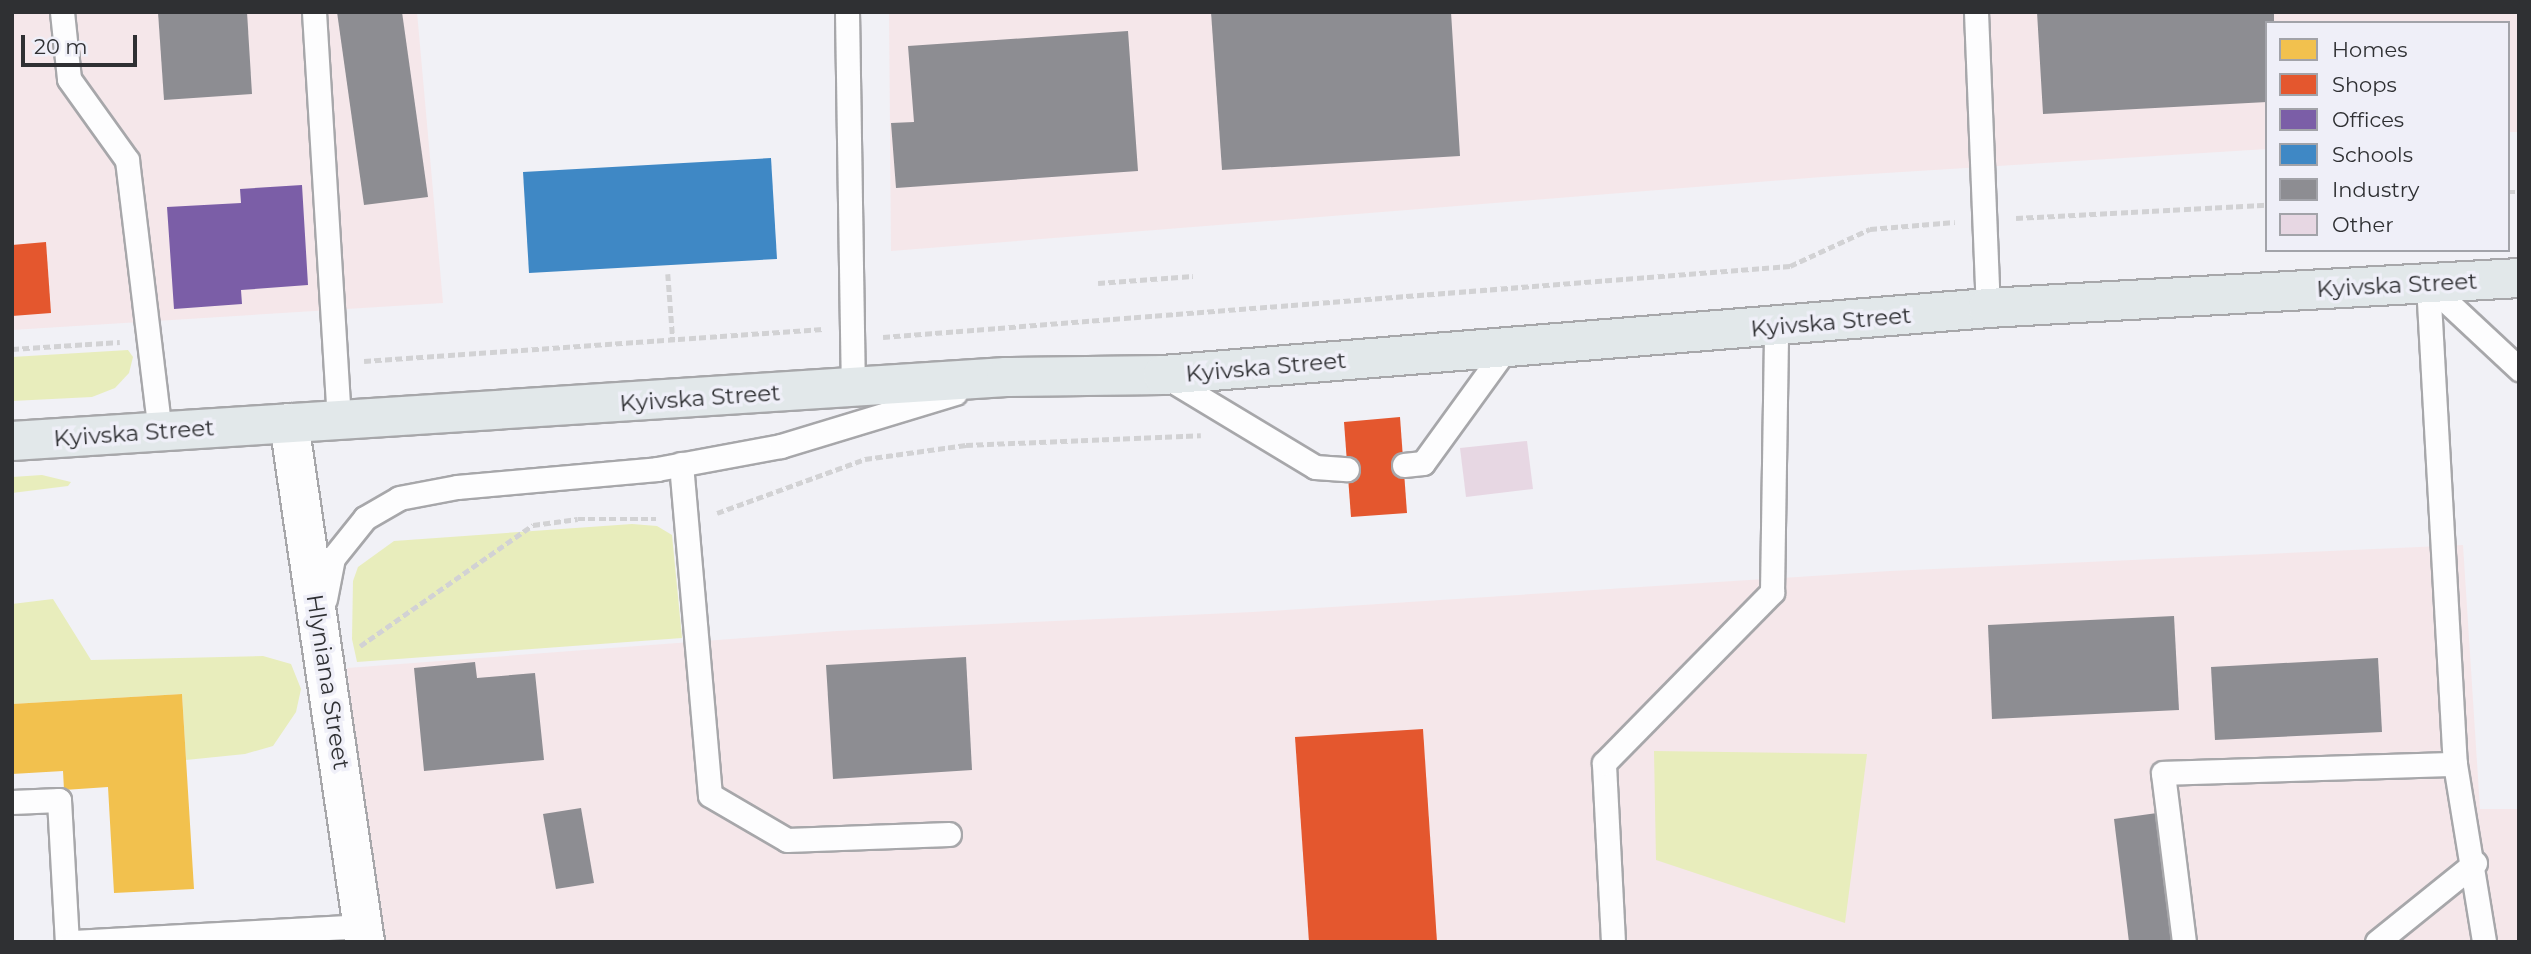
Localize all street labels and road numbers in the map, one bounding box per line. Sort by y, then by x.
street label: Kyivska Street [2316,267,2478,303]
street label: Kyivska Street [1749,301,1913,343]
street label: Kyivska Street [1184,346,1348,388]
street label: Kyivska Street [619,379,781,417]
street label: Kyivska Street [53,414,215,452]
street label: Hlyniana Street [301,592,355,772]

